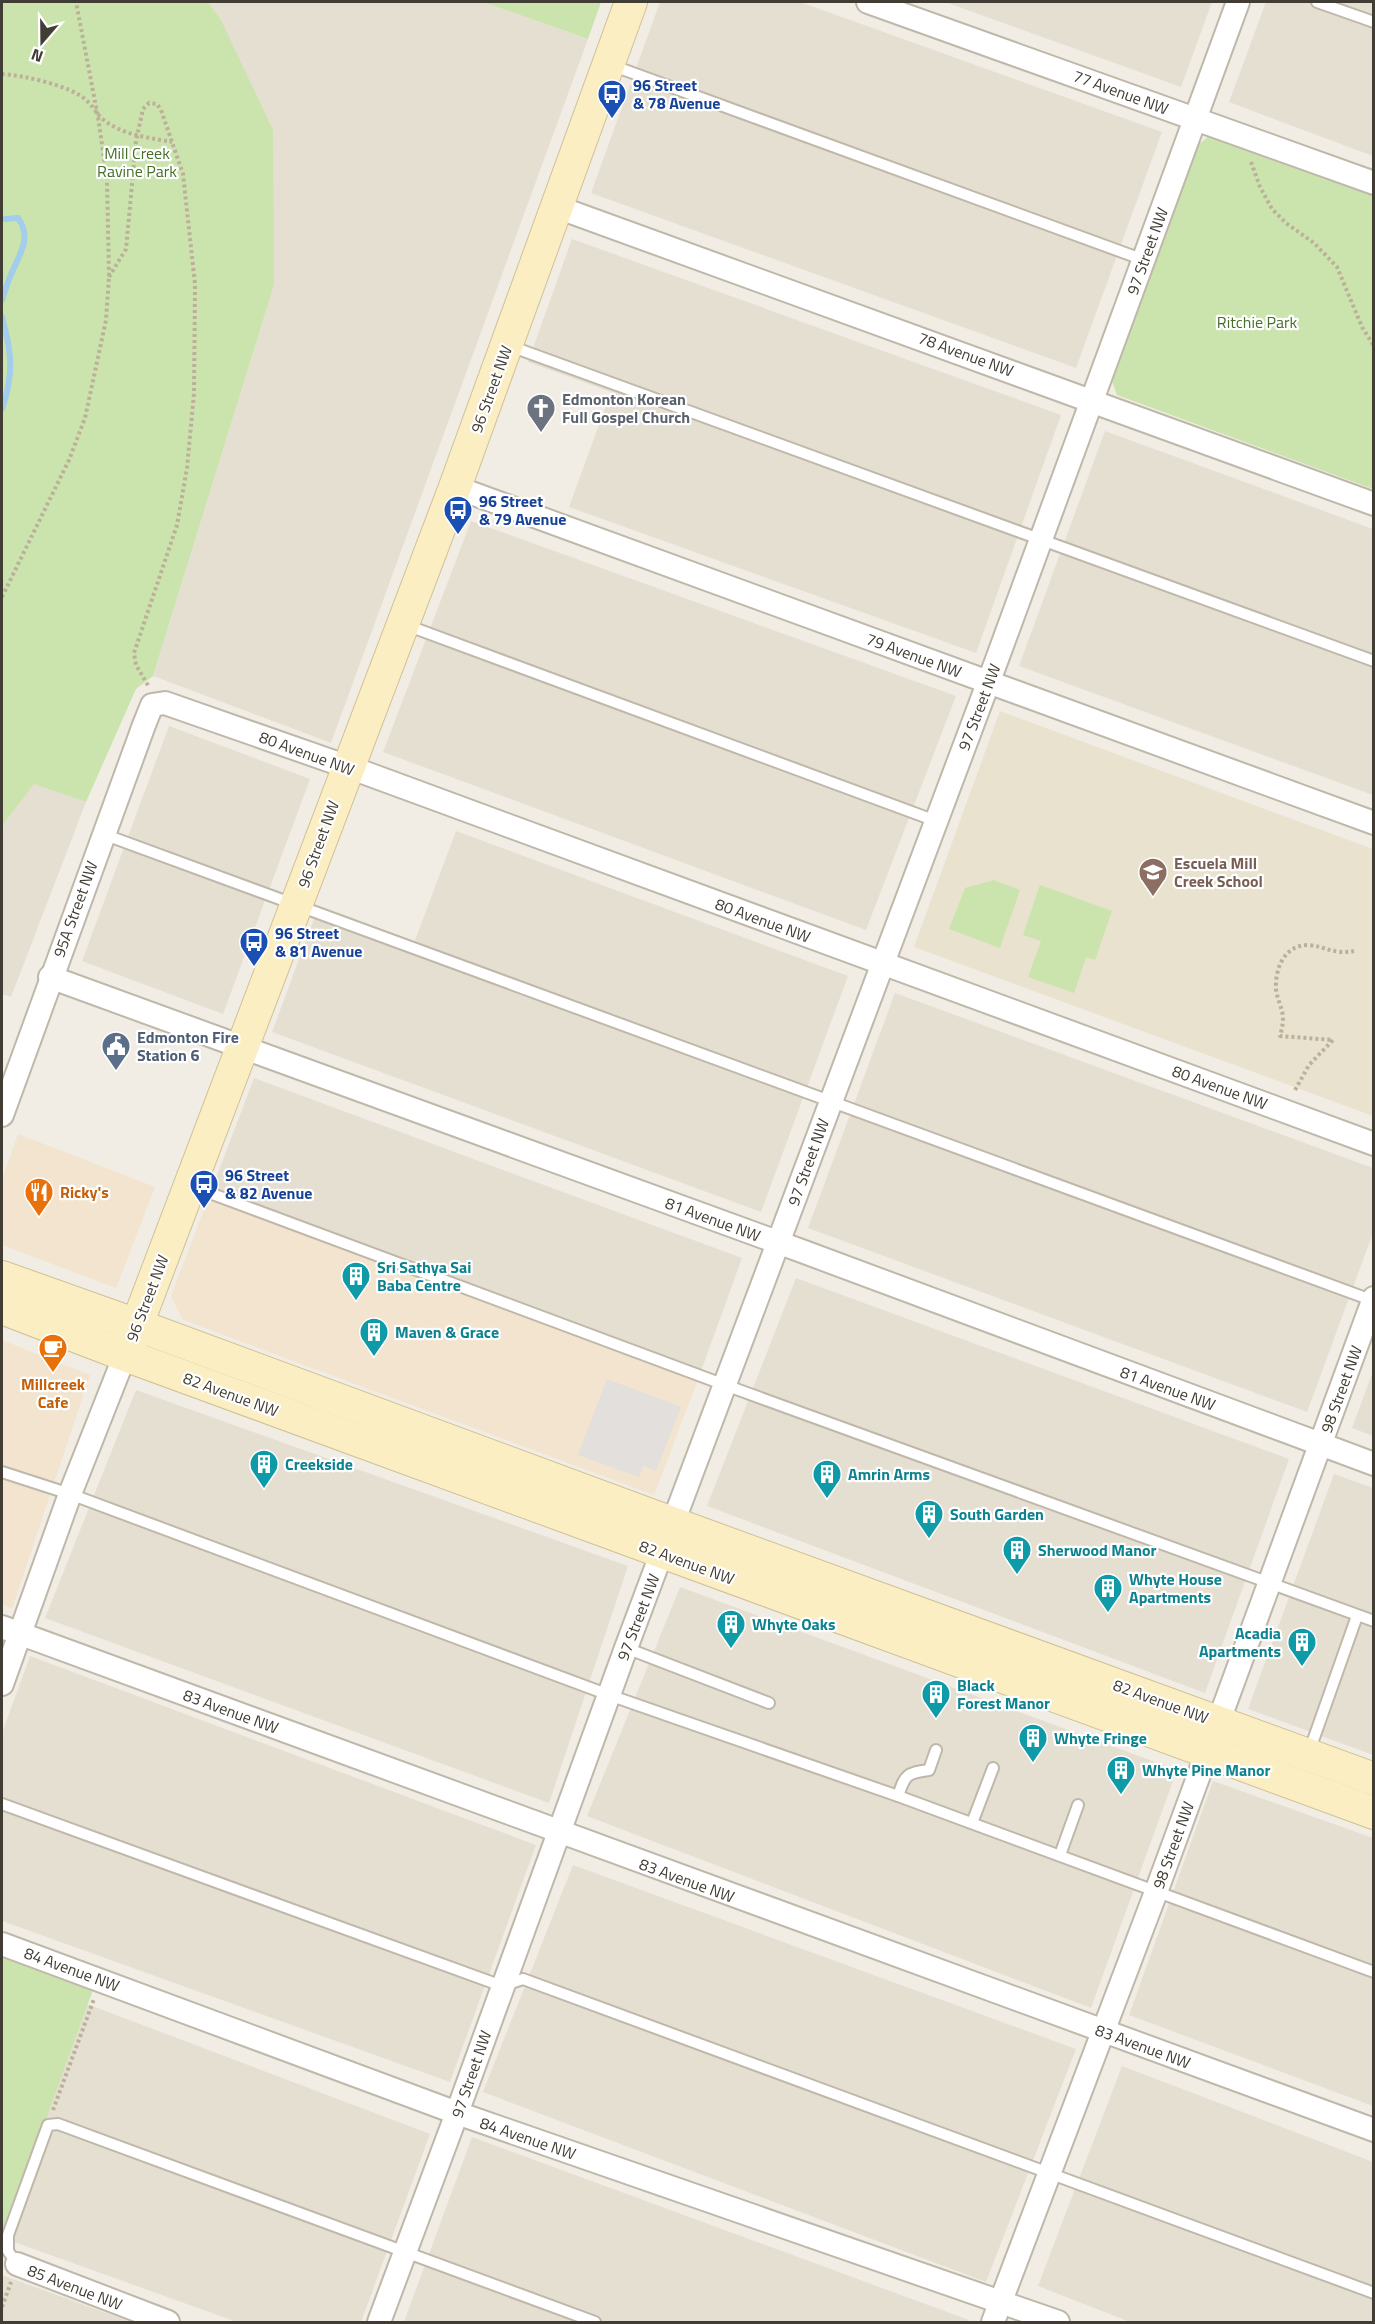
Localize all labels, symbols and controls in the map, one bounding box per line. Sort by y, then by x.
north arrow [12,12,72,72]
text: N [28,43,46,69]
street label: 77 Avenue NW [1070,64,1172,120]
place label: 96 Street & 78 Avenue [633,73,720,115]
bus stop icon: 96 Street & 78 Avenue [596,78,628,120]
park label: Mill Creek Ravine Park [97,141,177,183]
street label: 97 Street NW [1120,204,1174,298]
park label: Ritchie Park [1217,310,1297,334]
street label: 78 Avenue NW [915,326,1017,382]
street label: 96 Street NW [464,342,518,436]
place label: Edmonton Korean Full Gospel Church [562,387,690,429]
church icon: Edmonton Korean Full Gospel Church [525,392,557,434]
place label: 96 Street & 79 Avenue [479,489,566,531]
bus stop icon: 96 Street & 79 Avenue [442,494,474,536]
street label: 79 Avenue NW [863,627,965,683]
street label: 97 Street NW [951,660,1007,754]
street label: 80 Avenue NW [256,725,358,781]
street label: 96 Street NW [291,797,345,891]
place label: Escuela Mill Creek School [1174,851,1263,893]
school or university icon: Escuela Mill Creek School [1137,856,1169,898]
street label: 95A Street NW [46,858,104,960]
street label: 80 Avenue NW [712,892,814,948]
place label: 96 Street & 81 Avenue [275,921,362,963]
bus stop icon: 96 Street & 81 Avenue [238,926,270,968]
place label: Edmonton Fire Station 6 [137,1025,239,1067]
public building icon: Edmonton Fire Station 6 [100,1030,132,1072]
street label: 80 Avenue NW [1169,1059,1271,1115]
street label: 97 Street NW [781,1115,835,1209]
place label: 96 Street & 82 Avenue [225,1163,312,1205]
bus stop icon: 96 Street & 82 Avenue [188,1168,220,1210]
restaurant icon: Ricky's [23,1176,55,1218]
place label: Ricky's [60,1180,109,1204]
street label: 81 Avenue NW [662,1191,764,1247]
street label: 96 Street NW [119,1251,175,1345]
place label: Sri Sathya Sai Baba Centre [377,1255,471,1297]
building icon: Sri Sathya Sai Baba Centre [340,1260,372,1302]
building icon: Maven & Grace [358,1316,390,1358]
place label: Maven & Grace [395,1320,499,1344]
cafe icon: Millcreek Cafe [37,1332,69,1374]
street label: 98 Street NW [1314,1342,1368,1436]
street label: 81 Avenue NW [1117,1360,1219,1416]
street label: 82 Avenue NW [180,1366,282,1422]
place label: Millcreek Cafe [21,1372,86,1414]
building icon: Creekside [248,1448,280,1490]
place label: Creekside [285,1452,353,1476]
building icon: Amrin Arms [811,1458,843,1500]
place label: Amrin Arms [848,1462,930,1486]
building icon: South Garden [913,1498,945,1540]
place label: South Garden [950,1502,1044,1526]
street label: 82 Avenue NW [636,1534,738,1590]
building icon: Sherwood Manor [1001,1534,1033,1576]
place label: Sherwood Manor [1038,1538,1157,1562]
place label: Whyte House Apartments [1129,1567,1222,1609]
street label: 97 Street NW [610,1570,666,1664]
building icon: Whyte House Apartments [1092,1572,1124,1614]
building icon: Whyte Oaks [715,1608,747,1650]
place label: Whyte Oaks [752,1612,836,1636]
place label: Acadia Apartments [1199,1621,1281,1663]
building icon: Acadia Apartments [1286,1626,1318,1668]
place label: Black Forest Manor [957,1673,1050,1715]
street label: 82 Avenue NW [1110,1673,1212,1729]
building icon: Black Forest Manor [920,1678,952,1720]
street label: 83 Avenue NW [180,1683,282,1739]
building icon: Whyte Fringe [1017,1722,1049,1764]
place label: Whyte Fringe [1054,1726,1147,1750]
building icon: Whyte Pine Manor [1105,1754,1137,1796]
place label: Whyte Pine Manor [1142,1758,1270,1782]
street label: 98 Street NW [1146,1798,1200,1892]
street label: 83 Avenue NW [636,1852,738,1908]
street label: 84 Avenue NW [21,1941,123,1997]
street label: 83 Avenue NW [1092,2018,1194,2074]
street label: 97 Street NW [445,2027,497,2121]
street label: 84 Avenue NW [477,2110,579,2166]
street label: 85 Avenue NW [24,2258,126,2316]

